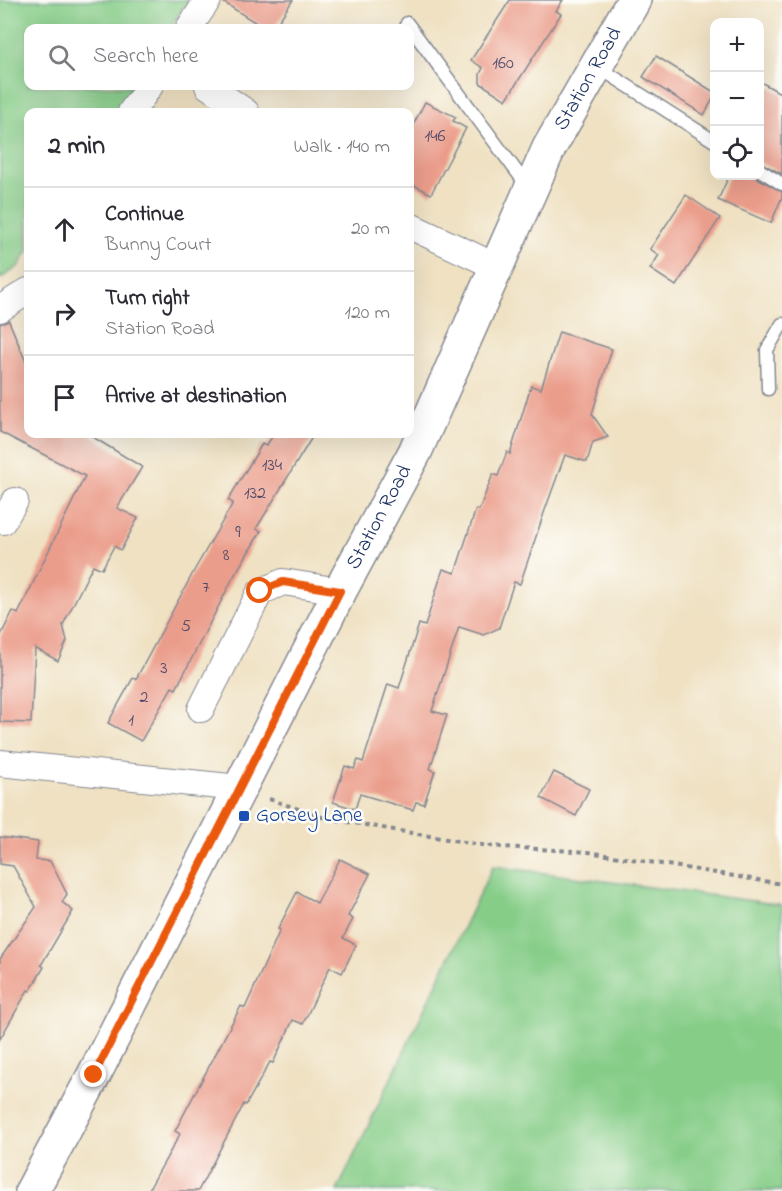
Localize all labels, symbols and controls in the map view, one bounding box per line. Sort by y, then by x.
map controls [710,18,764,180]
button: + [710,18,764,72]
street label: Station Road [547,22,630,136]
search box [24,24,414,90]
icon: search [45,41,78,74]
text: Search here [93,41,198,73]
house number: 160 [492,51,514,77]
button: − [710,72,764,126]
house number: 146 [424,124,446,150]
button: locate [710,126,764,180]
text: 2 min [48,128,105,166]
text: Walk · 140 m [294,133,390,162]
text: Continue [105,199,184,231]
icon: ahead [48,213,81,246]
text: 20 m [351,215,390,244]
text: Bunny Court [105,231,211,260]
text: Turn right [105,283,190,315]
icon: right [48,297,81,330]
text: 120 m [345,299,390,328]
text: Station Road [105,315,214,344]
icon: arrive [48,381,81,414]
text: Arrive at destination [105,381,287,413]
house number: 134 [262,453,283,479]
street label: Station Road [339,460,420,575]
house number: 132 [244,481,266,507]
house number: 9 [235,520,241,546]
house number: 8 [223,543,230,569]
house number: 7 [202,575,210,601]
route start [246,577,272,603]
house number: 5 [181,614,191,640]
house number: 3 [160,656,168,682]
house number: 2 [140,685,149,711]
house number: 1 [128,708,134,734]
place label: Gorsey Lane [256,801,363,833]
marker: Gorsey Lane [237,809,251,823]
route end [80,1061,106,1087]

